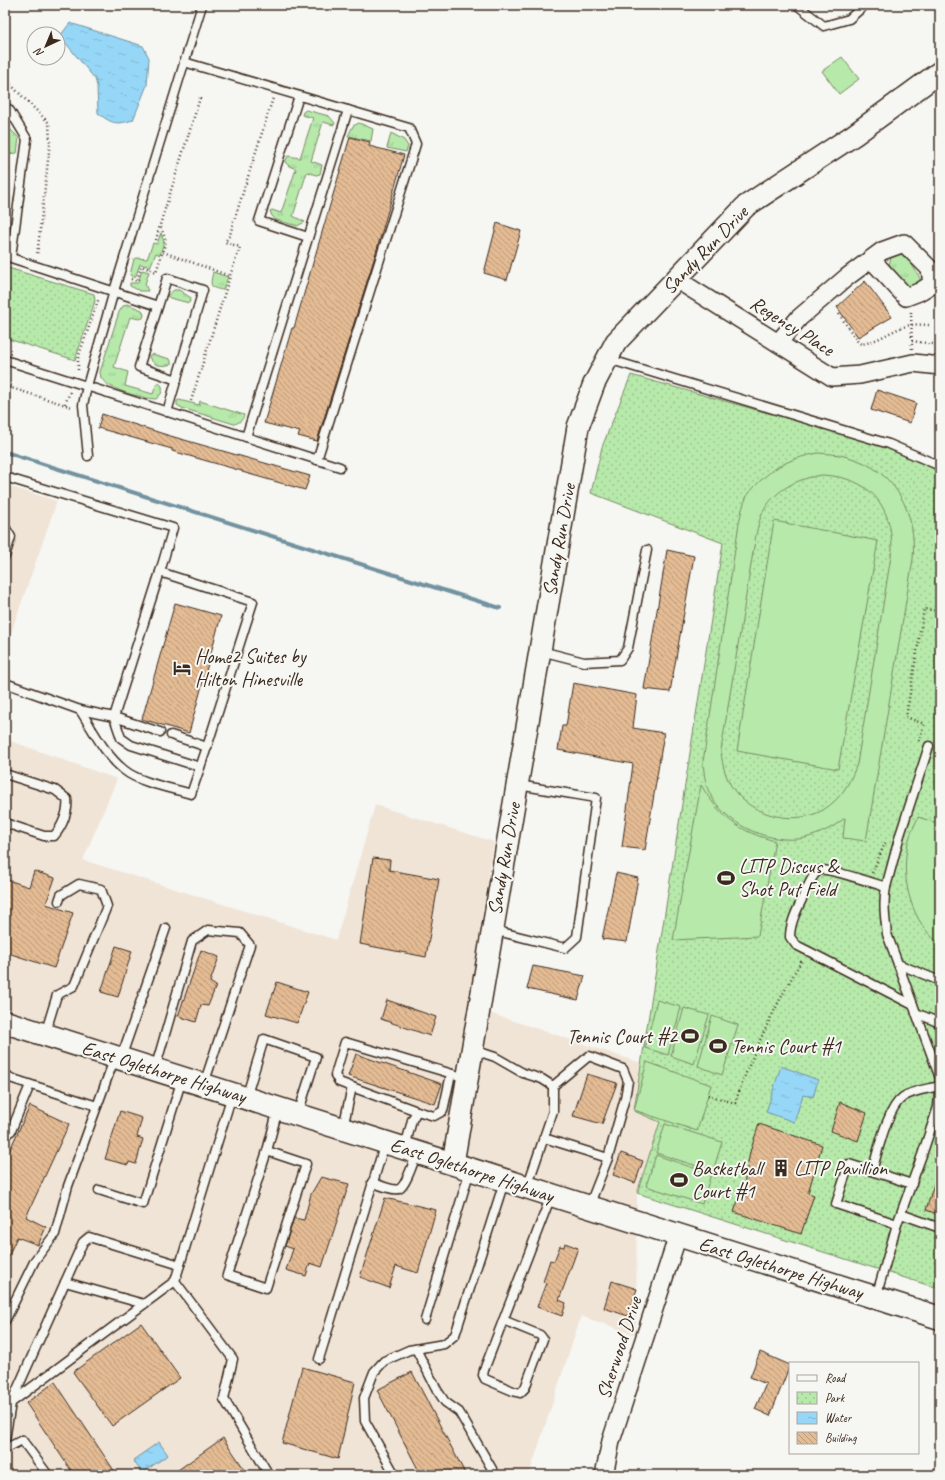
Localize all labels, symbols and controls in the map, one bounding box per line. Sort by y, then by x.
north arrow [26,26,66,66]
text: N [30,44,46,61]
street label: Sandy Run Drive [657,199,754,300]
street label: Regency Place [745,290,840,362]
street label: Sandy Run Drive [537,480,581,598]
place label: Home2 Suites by Hilton Hinesville [195,644,308,692]
hotel icon: Home2 Suites by Hilton Hinesville [172,658,192,678]
street label: Sandy Run Drive [482,799,526,917]
place label: LITP Discus & Shot Put Field [739,854,841,902]
sports icon: LITP Discus & Shot Put Field [716,868,736,888]
place label: Tennis Court #2 [567,1024,679,1049]
sports icon: Tennis Court #2 [680,1026,700,1046]
place label: Tennis Court #1 [731,1034,842,1059]
street label: East Oglethorpe Highway [79,1035,251,1109]
sports icon: Tennis Court #1 [708,1036,728,1056]
street label: East Oglethorpe Highway [387,1132,559,1209]
place label: Basketball Court #1 [692,1156,766,1204]
place label: LITP Pavillion [794,1156,888,1181]
building icon: LITP Pavillion [771,1158,791,1178]
sports icon: Basketball Court #1 [669,1170,689,1190]
street label: East Oglethorpe Highway [696,1231,868,1305]
street label: Sherwood Drive [591,1292,648,1402]
legend [789,1362,919,1454]
text: Road [825,1370,847,1386]
text: Park [825,1390,846,1406]
text: Water [825,1410,853,1426]
text: Building [825,1430,857,1446]

